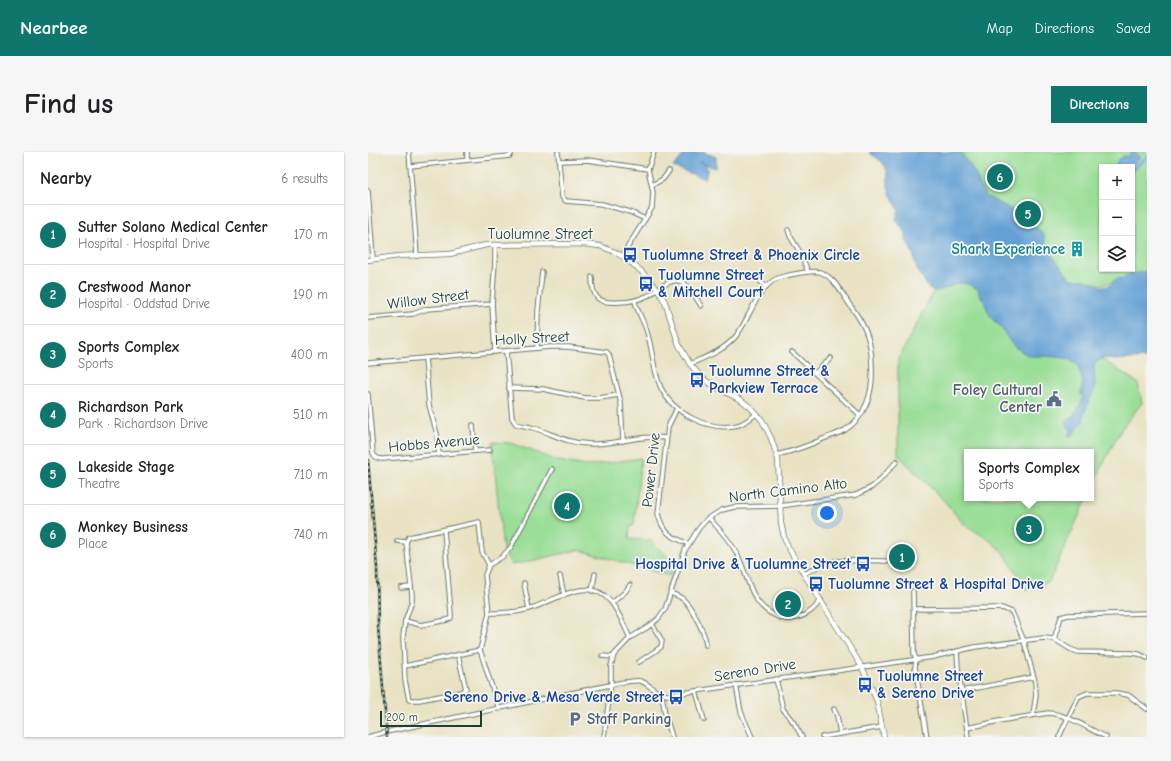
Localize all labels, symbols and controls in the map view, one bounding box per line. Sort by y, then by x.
text: Nearbee [20,17,88,39]
text: Map [986,20,1013,37]
text: Directions [1035,20,1094,37]
text: Saved [1116,20,1151,37]
button: Directions [1051,86,1147,123]
text: Find us [24,88,113,120]
pin: 6 [987,162,1013,192]
map controls [1099,164,1135,272]
button: + [1099,164,1135,200]
text: Nearby [40,169,91,188]
text: 6 results [281,171,328,186]
pin: 5 [1015,199,1041,229]
button: − [1099,200,1135,236]
text: Sutter Solano Medical Center [78,218,268,236]
street label: Tuolumne Street [487,225,593,243]
text: 1 [50,227,56,242]
text: 170 m [294,227,328,242]
text: Hospital · Hospital Drive [78,236,210,251]
button: layers [1099,236,1135,272]
place label: Shark Experience [952,240,1065,258]
building icon: Shark Experience [1068,240,1086,258]
bus stop icon: Tuolumne Street & Phoenix Circle [621,246,639,264]
place label: Tuolumne Street & Phoenix Circle [642,246,860,264]
place label: Tuolumne Street & Mitchell Court [658,266,765,301]
bus stop icon: Tuolumne Street & Mitchell Court [637,275,655,293]
text: Crestwood Manor [78,278,191,296]
street label: Willow Street [386,285,471,313]
text: 2 [50,287,56,302]
text: 190 m [293,287,328,302]
text: Hospital · Oddstad Drive [78,296,210,311]
street label: Holly Street [494,327,570,349]
text: Sports Complex [78,338,179,356]
text: 3 [50,347,56,362]
text: 400 m [291,347,328,362]
text: Sports [78,356,113,371]
place label: Tuolumne Street & Parkview Terrace [709,362,830,397]
bus stop icon: Tuolumne Street & Parkview Terrace [688,371,706,389]
place label: Foley Cultural Center [953,381,1042,416]
public building icon: Foley Cultural Center [1045,390,1063,408]
text: Richardson Park [78,398,183,416]
text: 4 [50,407,56,422]
text: 510 m [293,407,328,422]
text: Park · Richardson Drive [78,416,208,431]
street label: Hobbs Avenue [388,430,481,456]
street label: Power Drive [638,431,664,508]
popup [964,449,1094,501]
text: Lakeside Stage [78,458,174,476]
text: Sports Complex [978,459,1080,477]
text: 5 [50,467,56,482]
text: 710 m [294,467,328,482]
street label: North Camino Alto [728,474,848,506]
text: Theatre [78,476,120,491]
text: Sports [978,477,1014,492]
pin: 4 [554,491,580,521]
your location [817,503,837,523]
pin: 3 [1016,514,1042,544]
text: Monkey Business [78,518,188,536]
text: 6 [50,527,56,542]
text: 740 m [294,527,328,542]
text: Place [78,536,108,551]
pin: 1 [889,542,915,572]
place label: Hospital Drive & Tuolumne Street [635,555,852,573]
bus stop icon: Hospital Drive & Tuolumne Street [854,555,872,573]
bus stop icon: Tuolumne Street & Hospital Drive [807,575,825,593]
place label: Tuolumne Street & Hospital Drive [828,575,1044,593]
pin: 2 [775,589,801,619]
street label: Sereno Drive [713,655,798,685]
place label: Tuolumne Street & Sereno Drive [877,667,984,702]
bus stop icon: Tuolumne Street & Sereno Drive [856,676,874,694]
place label: Sereno Drive & Mesa Verde Street [444,688,665,706]
bus stop icon: Sereno Drive & Mesa Verde Street [667,688,685,706]
scale bar [380,709,482,728]
parking icon: Staff Parking [566,710,584,728]
place label: Staff Parking [587,710,672,728]
text: 200 m [386,711,418,724]

